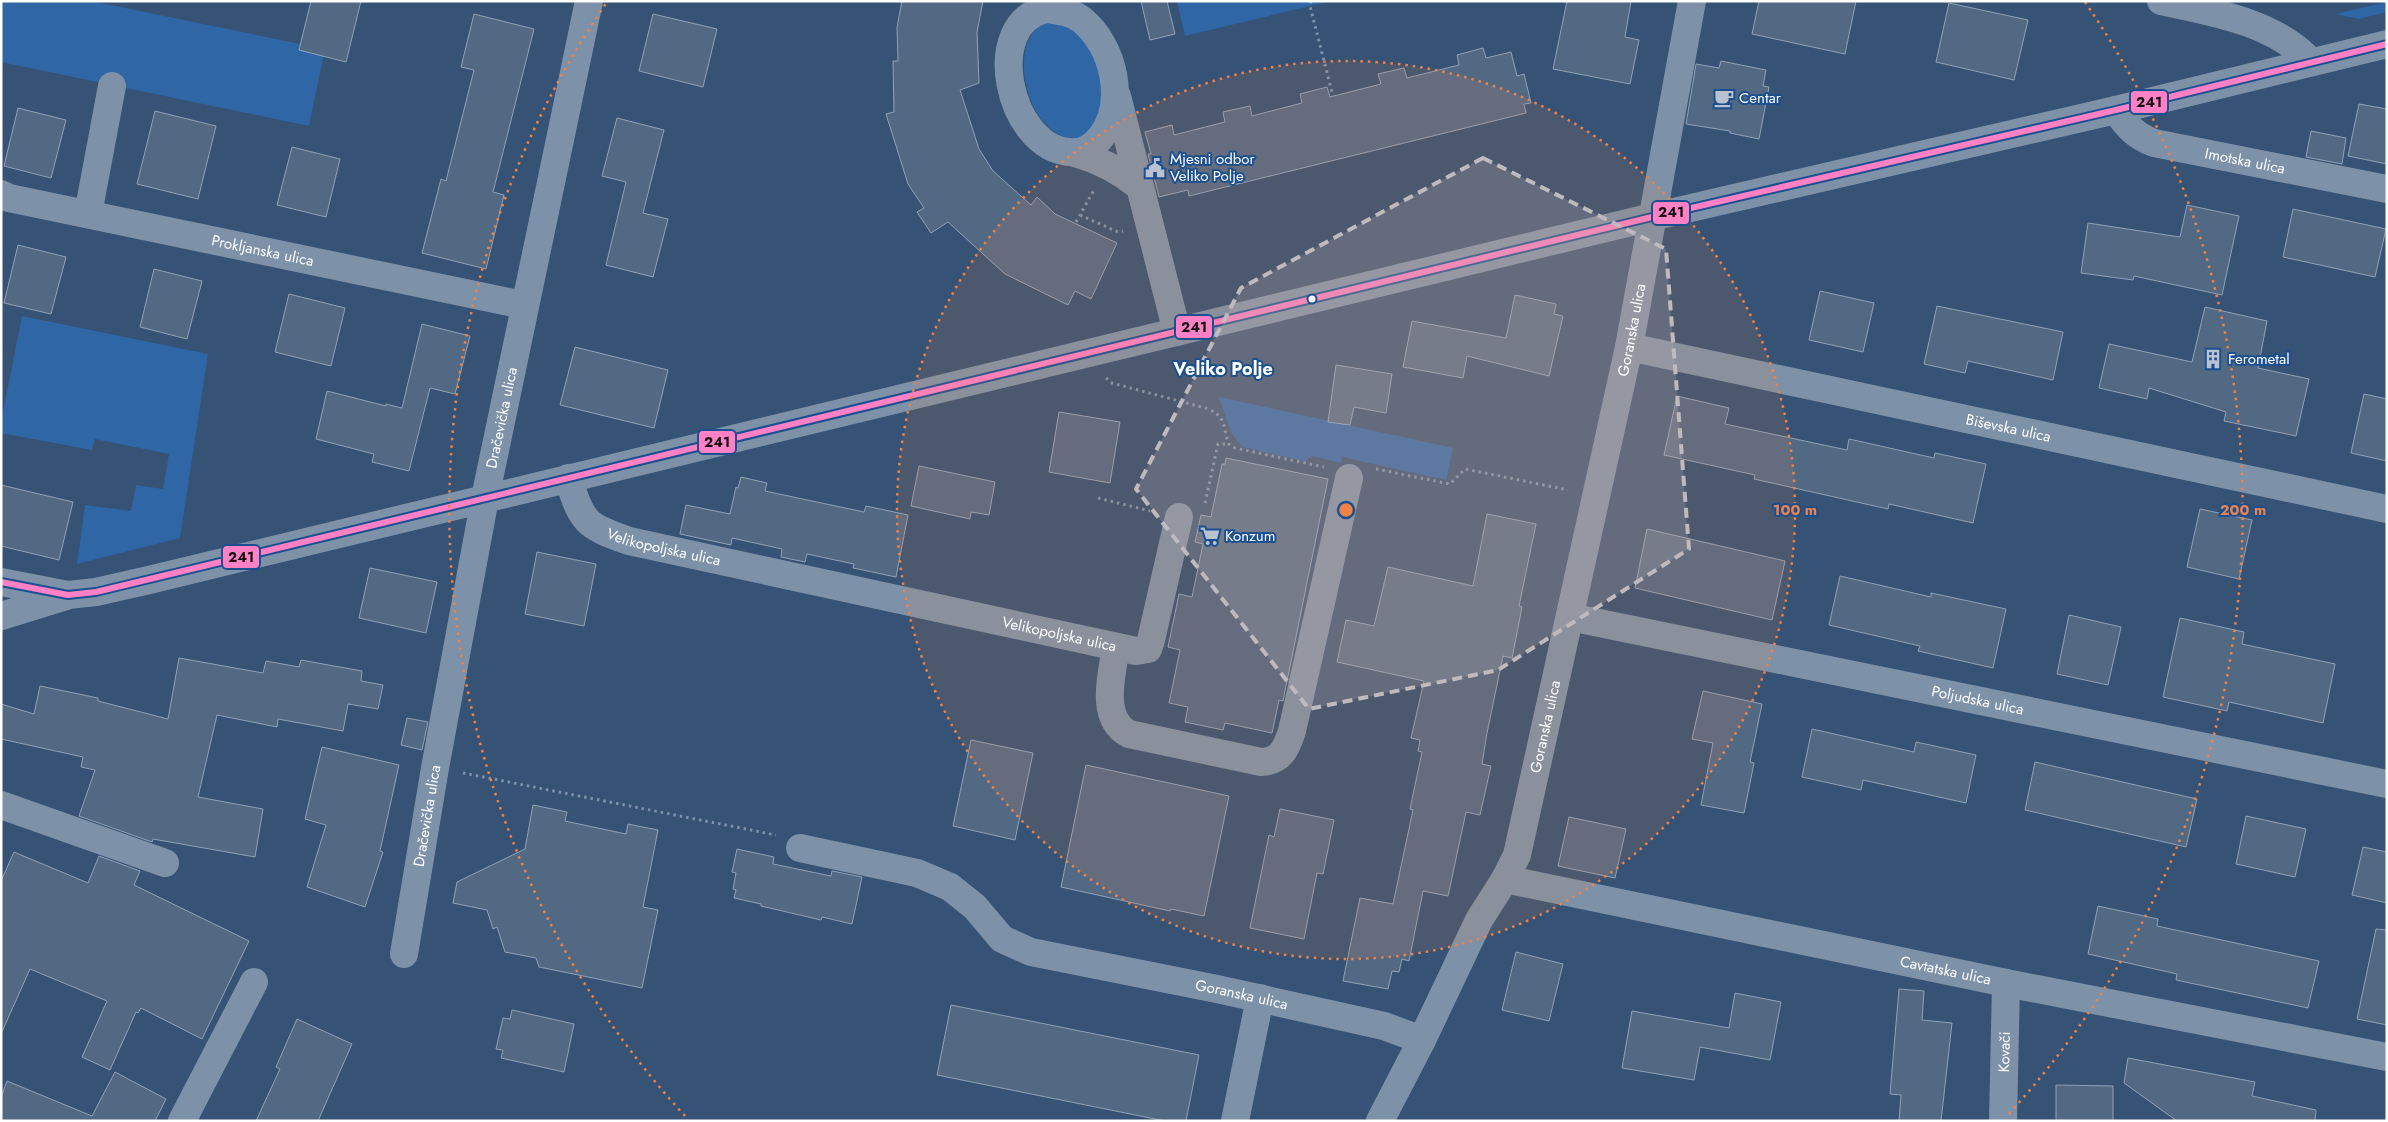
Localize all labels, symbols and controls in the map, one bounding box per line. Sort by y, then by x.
cafe icon: Centar [1713,87,1735,109]
place label: Centar [1739,87,1782,109]
line badge: 241 [2130,90,2168,114]
text: 241 [2136,92,2162,112]
street label: Imotska ulica [2203,142,2287,180]
place label: Mjesni odbor Veliko Polje [1170,148,1255,187]
public building icon: Mjesni odbor Veliko Polje [1144,157,1166,179]
line badge: 241 [1652,201,1690,225]
text: 241 [1658,202,1684,222]
street label: Prokljanska ulica [209,229,316,272]
street label: Goranska ulica [1612,282,1651,379]
unlabelled marker [1307,294,1317,304]
line badge: 241 [1175,315,1213,339]
text: 241 [1181,317,1207,337]
building icon: Ferometal [2202,348,2224,370]
place label: Ferometal [2228,348,2290,370]
district label: Veliko Polje [1172,356,1273,382]
street label: Dračevička ulica [480,365,523,471]
street label: Biševska ulica [1964,408,2053,448]
line badge: 241 [698,430,736,454]
text: 241 [704,432,730,452]
text: 100 m [1773,499,1817,521]
text: 200 m [2220,499,2266,521]
centre of rings [1337,501,1355,519]
street label: Velikopoljska ulica [603,523,723,572]
supermarket icon: Konzum [1199,525,1221,547]
place label: Konzum [1225,525,1275,547]
line badge: 241 [222,545,260,569]
text: 241 [228,547,254,567]
street label: Velikopoljska ulica [1000,611,1118,657]
street label: Goranska ulica [1524,678,1566,775]
street label: Poljudska ulica [1929,680,2026,720]
street label: Dračevička ulica [408,763,446,868]
street label: Cavtatska ulica [1898,950,1993,991]
street label: Goranska ulica [1193,974,1290,1015]
street label: Kovači [1993,1031,2016,1073]

